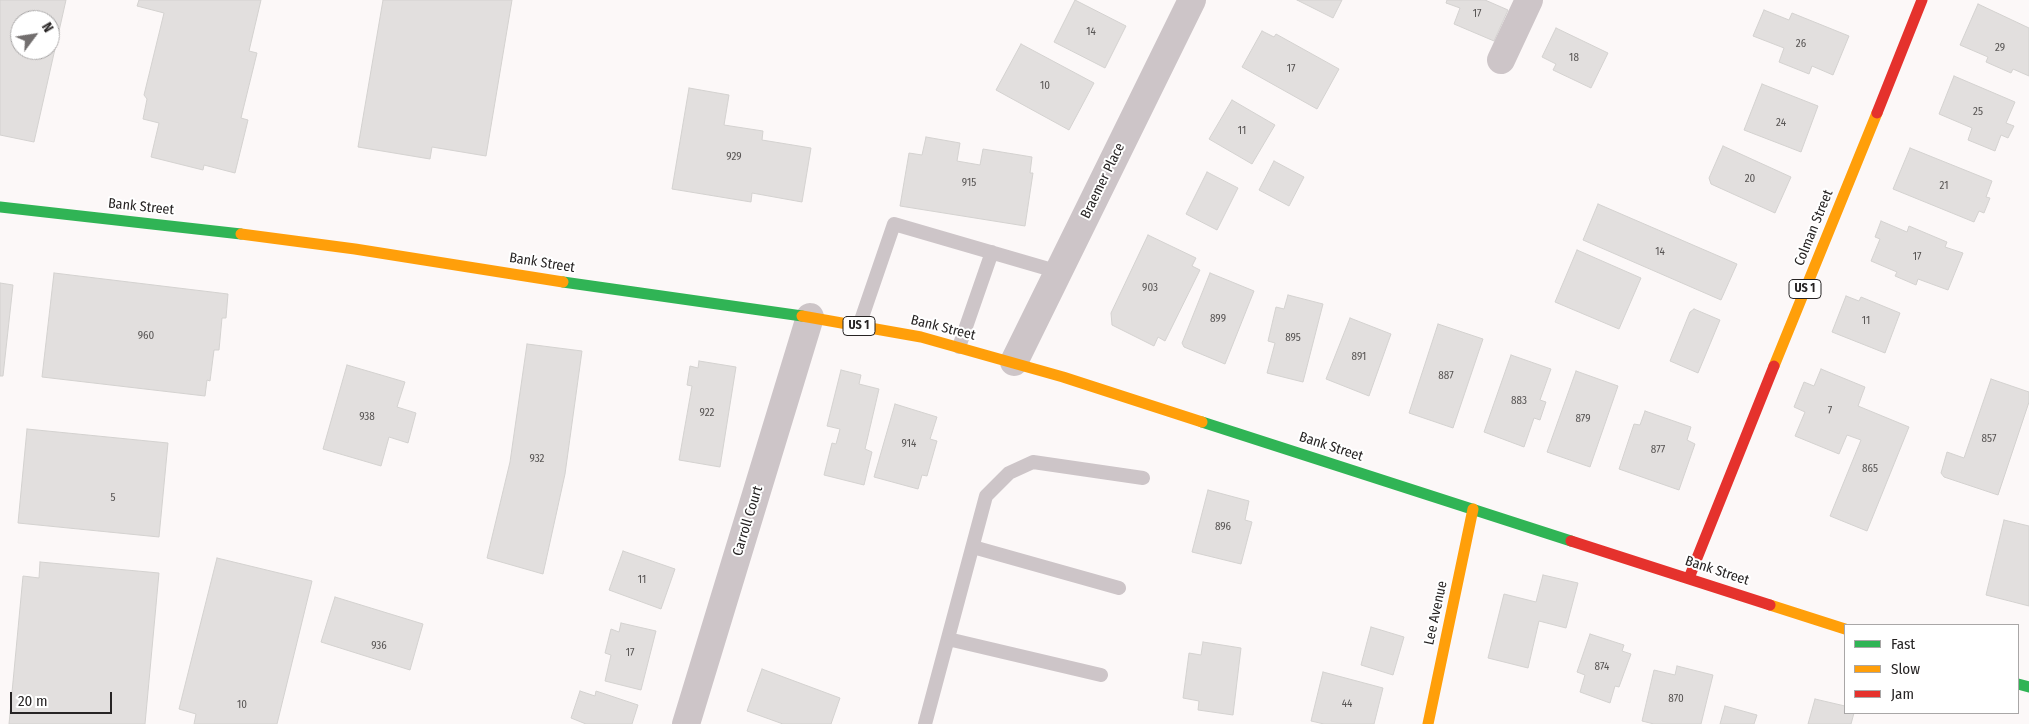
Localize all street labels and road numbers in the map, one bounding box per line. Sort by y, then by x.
street label: Braemer Place [1077,140,1129,222]
street label: Colman Street [1791,187,1837,269]
street label: Bank Street [107,195,175,219]
street label: Bank Street [508,250,576,276]
road number: US 1 [1789,280,1821,298]
street label: Bank Street [909,312,977,344]
road number: US 1 [843,316,875,336]
street label: Bank Street [1297,429,1365,465]
street label: Carroll Court [729,484,767,558]
street label: Bank Street [1683,553,1751,589]
street label: Lee Avenue [1421,579,1451,647]

